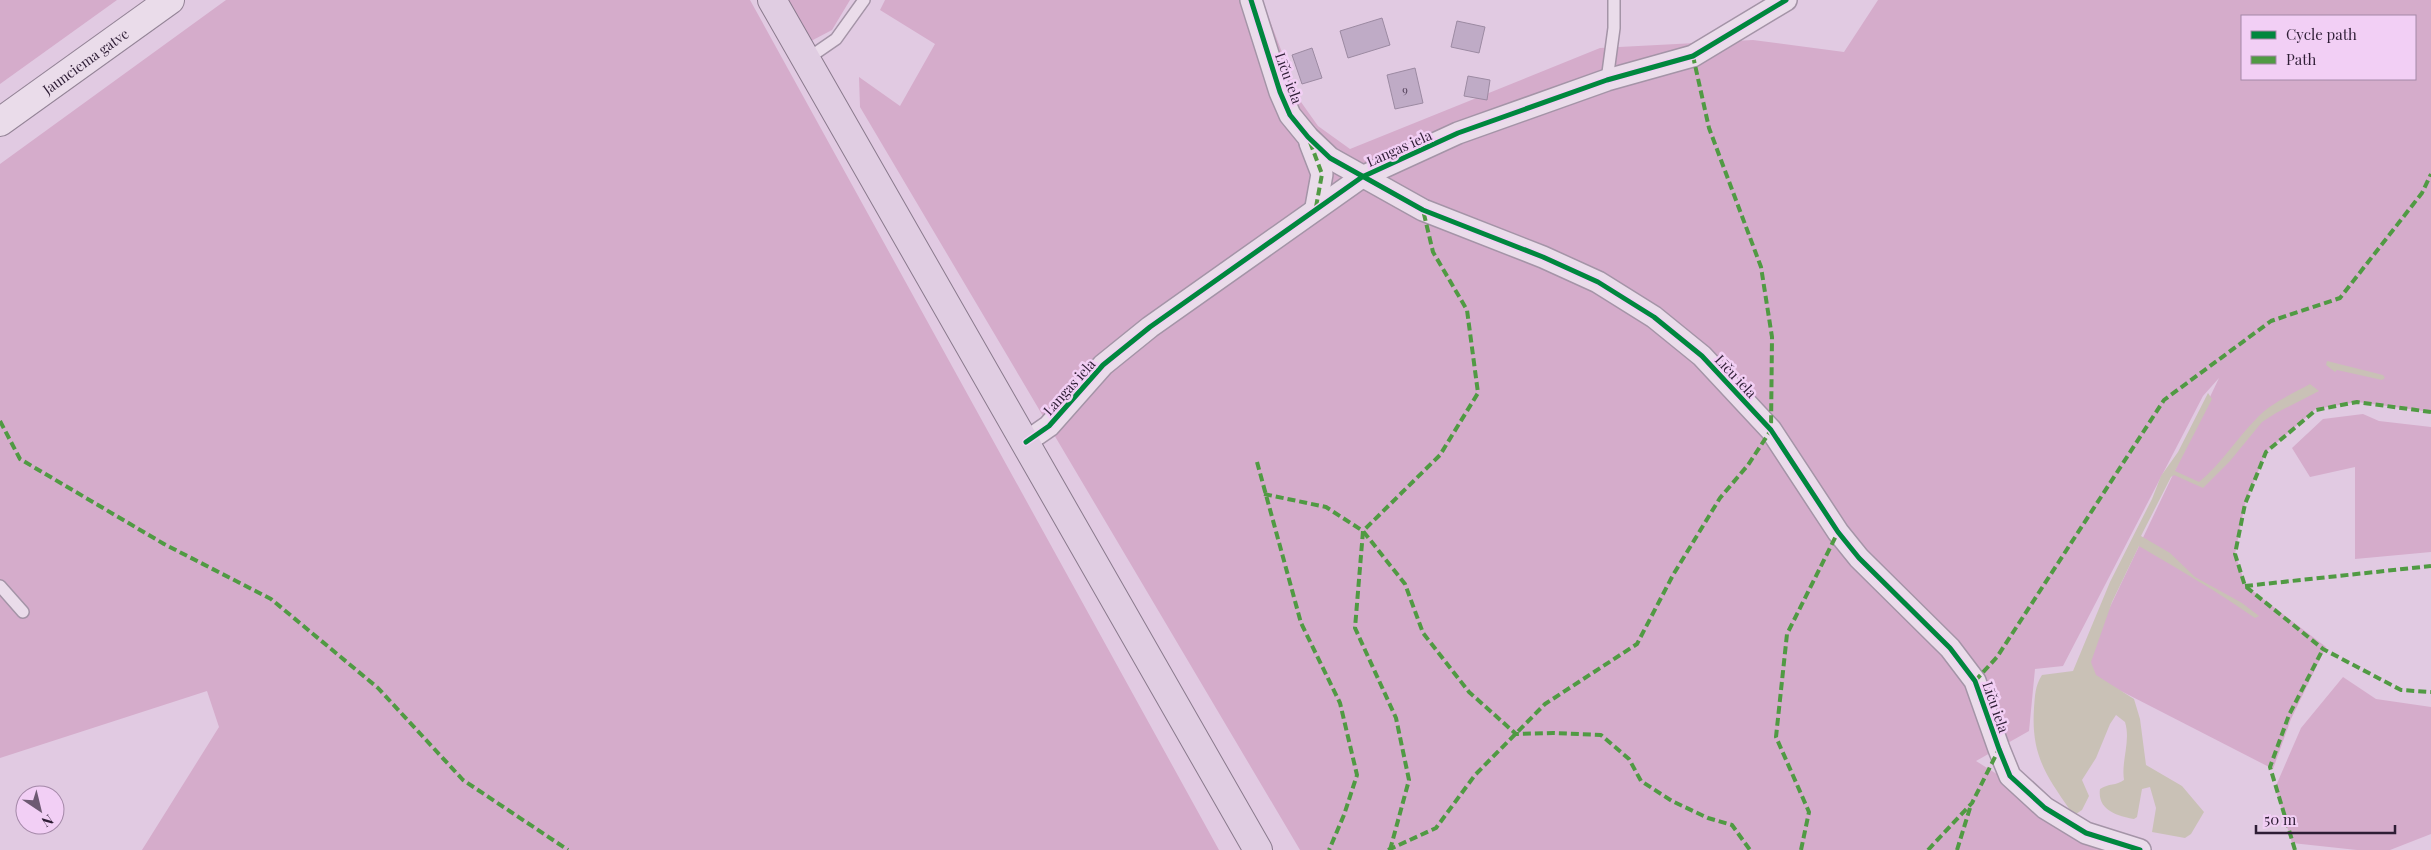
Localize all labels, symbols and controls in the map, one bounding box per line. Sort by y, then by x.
legend [2241,15,2416,80]
street label: Jaunciema gatve [38,23,132,99]
text: Cycle path [2286,24,2357,44]
text: Path [2286,49,2316,69]
street label: Līču iela [1271,50,1307,106]
house number: 9 [1402,82,1408,97]
street label: Langas iela [1363,125,1435,171]
street label: Līču iela [1711,350,1761,402]
street label: Langas iela [1039,355,1099,419]
street label: Līču iela [1978,679,2014,735]
north arrow [15,785,65,835]
scale bar [2256,802,2395,834]
text: 50 m [2264,809,2297,829]
text: N [38,810,57,832]

